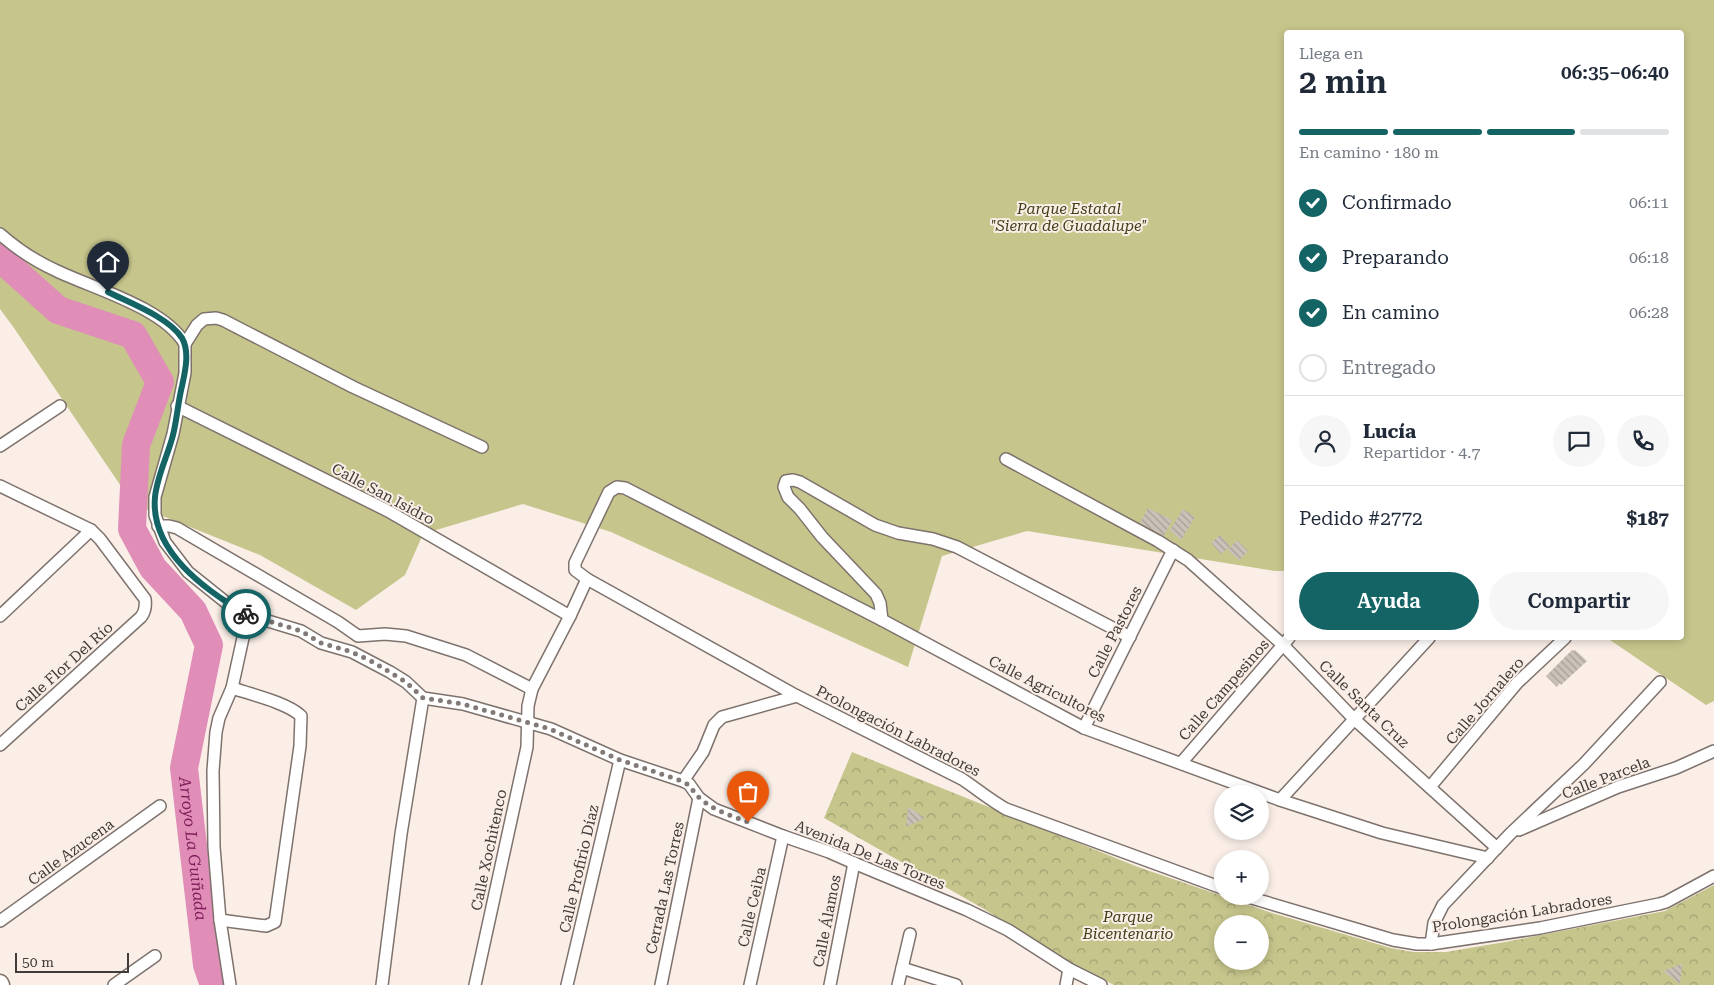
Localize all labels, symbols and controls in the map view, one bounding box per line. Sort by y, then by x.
text: Llega en [1299,44,1363,63]
text: 06:35–06:40 [1561,61,1669,84]
text: 2 min [1299,63,1387,101]
text: En camino · 180 m [1299,143,1439,162]
icon: check [1299,189,1327,217]
text: Confirmado [1342,191,1452,214]
text: 06:11 [1629,193,1669,212]
park label: Parque Estatal "Sierra de Guadalupe" [991,200,1147,235]
pin [87,241,129,292]
icon: check [1299,244,1327,272]
text: Preparando [1342,246,1449,269]
icon: home [94,248,122,276]
text: 06:18 [1629,248,1669,267]
icon: check [1299,299,1327,327]
text: En camino [1342,301,1439,324]
text: 06:28 [1629,303,1669,322]
text: Entregado [1342,356,1436,379]
button: person [1299,415,1351,467]
button: chat [1553,415,1605,467]
button: phone [1617,415,1669,467]
text: Lucía [1363,420,1416,443]
text: Repartidor · 4.7 [1363,443,1480,462]
street label: Calle San Isidro [329,459,437,529]
text: Pedido #2772 [1299,507,1423,530]
text: $187 [1626,507,1669,530]
button: Ayuda [1299,572,1479,630]
button: Compartir [1489,572,1669,630]
street label: Calle Pastores [1084,583,1146,681]
courier [221,589,271,639]
icon: bike [232,600,260,628]
street label: Calle Flor Del Río [11,618,117,716]
street label: Calle Campesinos [1175,636,1273,744]
street label: Calle Agricultores [986,652,1108,726]
street label: Calle Jornalero [1442,654,1528,748]
street label: Calle Santa Cruz [1315,656,1413,752]
street label: Prolongación Labradores [813,682,983,780]
street label: Calle Parcela [1559,753,1653,803]
pin [727,771,769,822]
water label: Arroyo La Guiñada [175,775,211,922]
icon: bag [734,778,762,806]
map controls [1214,785,1269,970]
button: layers [1214,785,1269,840]
street label: Calle Xochitenco [467,788,511,912]
street label: Calle Profirio Díaz [556,803,602,935]
street label: Calle Azucena [25,815,117,889]
street label: Avenida De Las Torres [792,817,948,893]
street label: Cerrada Las Torres [642,820,688,956]
button: + [1214,850,1269,905]
street label: Calle Ceiba [734,865,770,949]
street label: Calle Álamos [809,873,845,969]
street label: Prolongación Labradores [1431,890,1613,936]
park label: Parque Bicentenario [1082,908,1174,943]
button: − [1214,915,1269,970]
scale bar [15,950,129,973]
text: 50 m [22,954,54,970]

